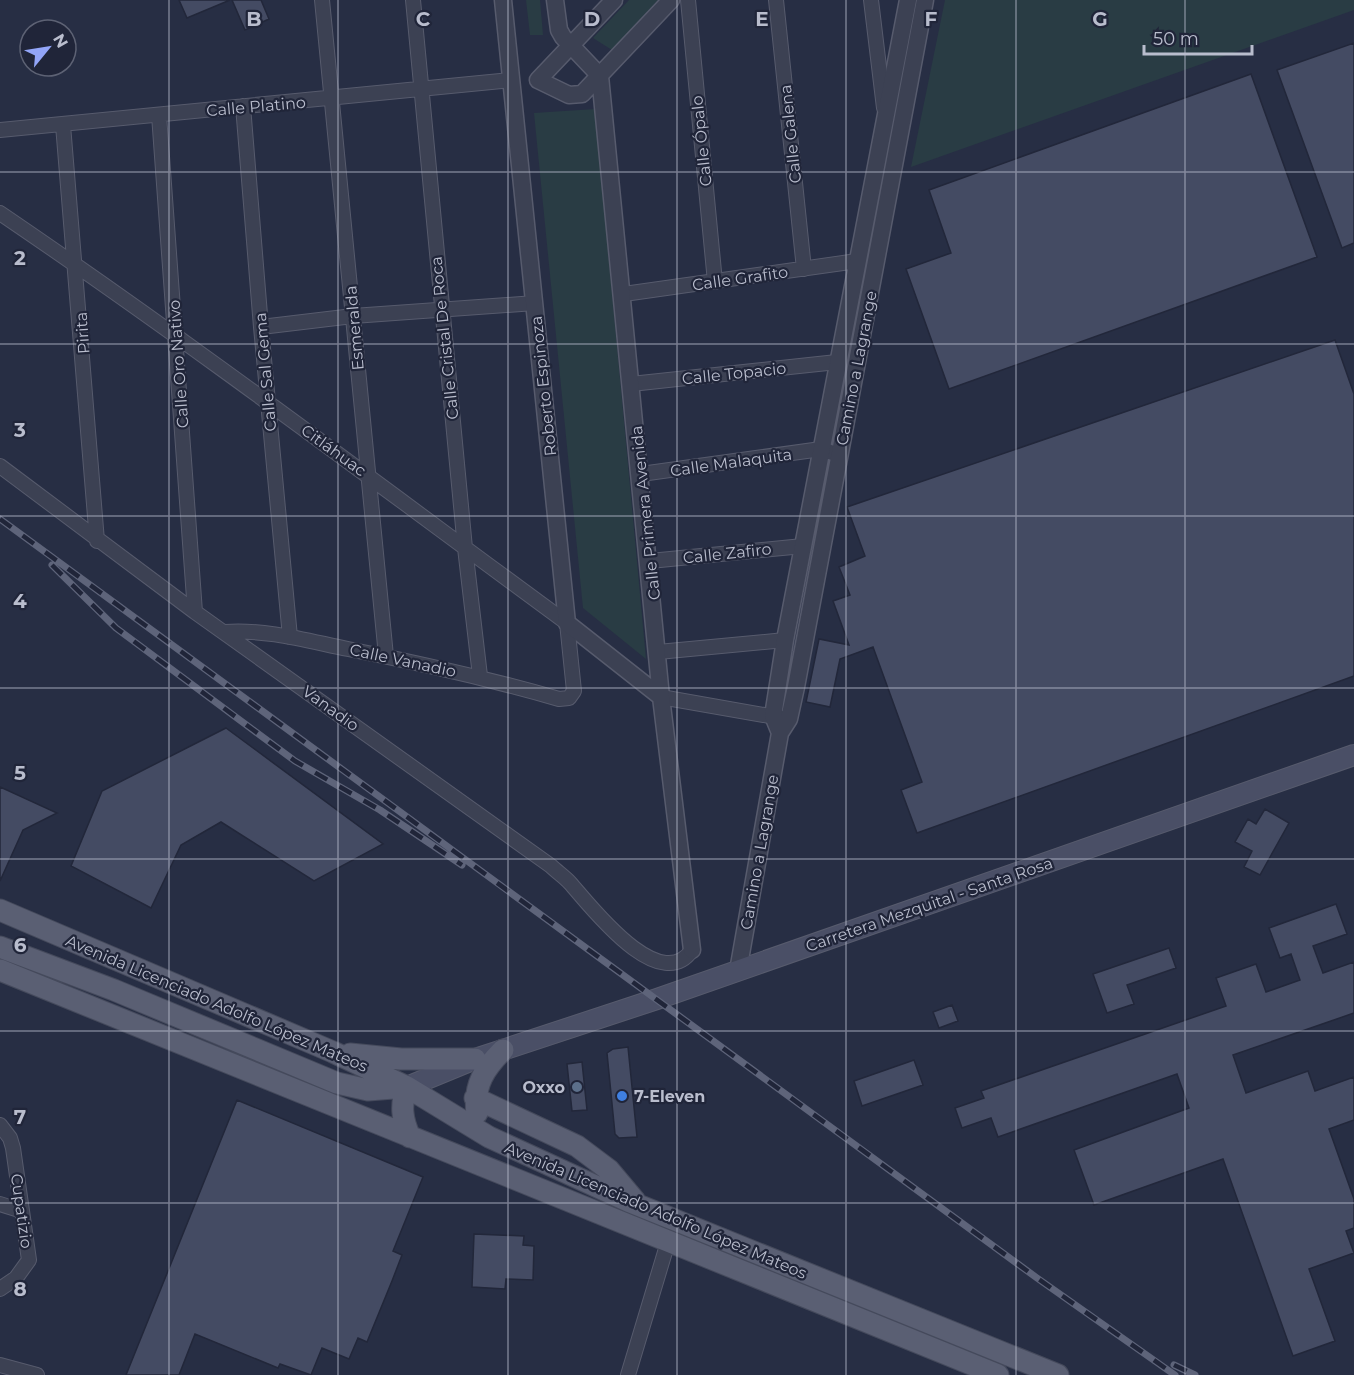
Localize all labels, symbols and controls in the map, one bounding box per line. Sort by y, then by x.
text: B [246,7,262,31]
text: C [416,7,431,31]
text: D [584,7,600,31]
text: E [755,7,769,31]
text: F [925,7,938,31]
text: G [1092,7,1108,31]
north arrow [18,18,78,78]
scale bar [1144,18,1252,56]
text: 50 m [1153,28,1199,50]
text: N [49,30,72,51]
street label: Calle Galena [776,84,805,184]
street label: Calle Platino [205,93,307,120]
street label: Calle Ópalo [687,95,716,187]
text: 2 [14,246,26,270]
street label: Calle Cristal De Roca [426,255,463,421]
street label: Calle Grafito [691,262,789,295]
street label: Esmeralda [341,285,368,371]
street label: Camino a Lagrange [832,289,881,447]
street label: Calle Oro Nativo [165,299,192,429]
street label: Pirita [72,311,93,355]
street label: Calle Sal Gema [251,312,280,432]
street label: Roberto Espinoza [527,315,560,457]
street label: Calle Topacio [681,359,787,388]
text: 3 [13,418,26,442]
street label: Citláhuac [297,420,370,480]
street label: Calle Primera Avenida [627,425,664,601]
street label: Calle Malaquita [669,445,793,480]
street label: Calle Zafiro [682,539,772,568]
text: 4 [13,589,27,613]
street label: Calle Vanadio [348,640,458,681]
street label: Vanadio [299,682,363,735]
text: 5 [14,761,26,785]
street label: Camino a Lagrange [736,773,782,931]
street label: Carretera Mezquital - Santa Rosa [803,853,1055,956]
street label: Avenida Licenciado Adolfo López Mateos [63,931,371,1076]
text: 6 [14,933,27,957]
place label: Oxxo [522,1078,565,1097]
marker: Oxxo [570,1080,584,1094]
place label: 7-Eleven [634,1087,705,1106]
marker: 7-Eleven [615,1089,629,1103]
text: 7 [14,1105,26,1129]
street label: Avenida Licenciado Adolfo López Mateos [502,1138,810,1283]
street label: Cupatizio [7,1172,36,1250]
text: 8 [13,1277,27,1301]

